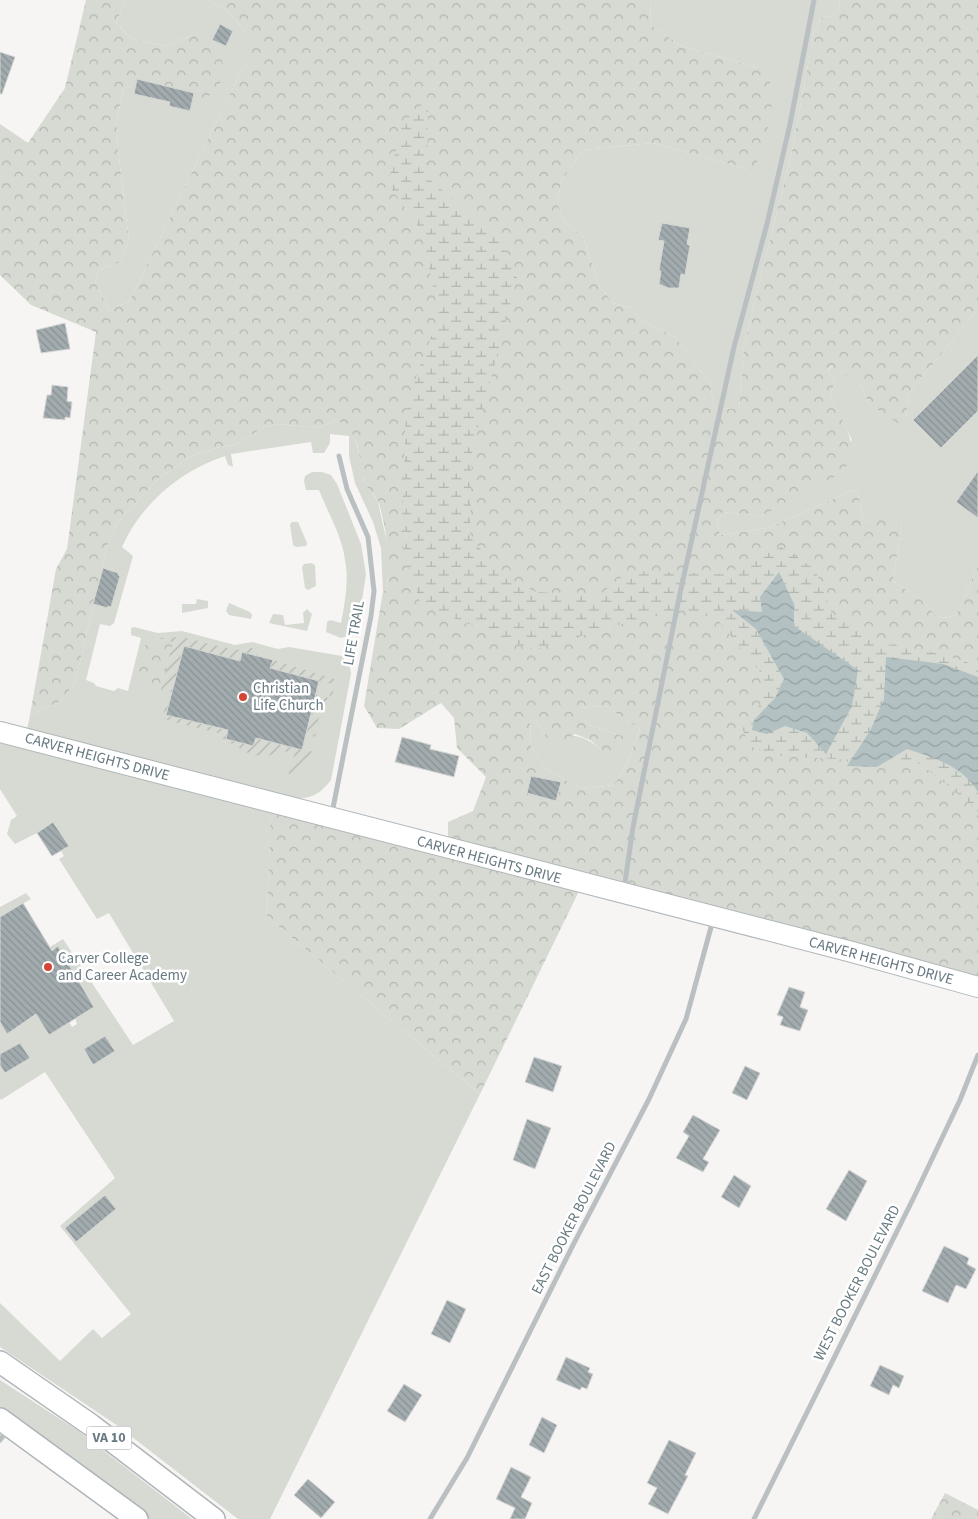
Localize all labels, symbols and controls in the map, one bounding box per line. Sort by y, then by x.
street label: LIFE TRAIL [338,599,370,667]
place label: Christian Life Church [253,678,324,716]
marker: Christian Life Church [237,691,249,703]
street label: CARVER HEIGHTS DRIVE [22,728,172,786]
street label: CARVER HEIGHTS DRIVE [414,831,564,889]
street label: CARVER HEIGHTS DRIVE [806,932,956,990]
place label: Carver College and Career Academy [58,948,187,986]
marker: Carver College and Career Academy [42,961,54,973]
street label: EAST BOOKER BOULEVARD [526,1138,622,1298]
street label: WEST BOOKER BOULEVARD [809,1201,905,1365]
road number: VA 10 [86,1426,132,1450]

